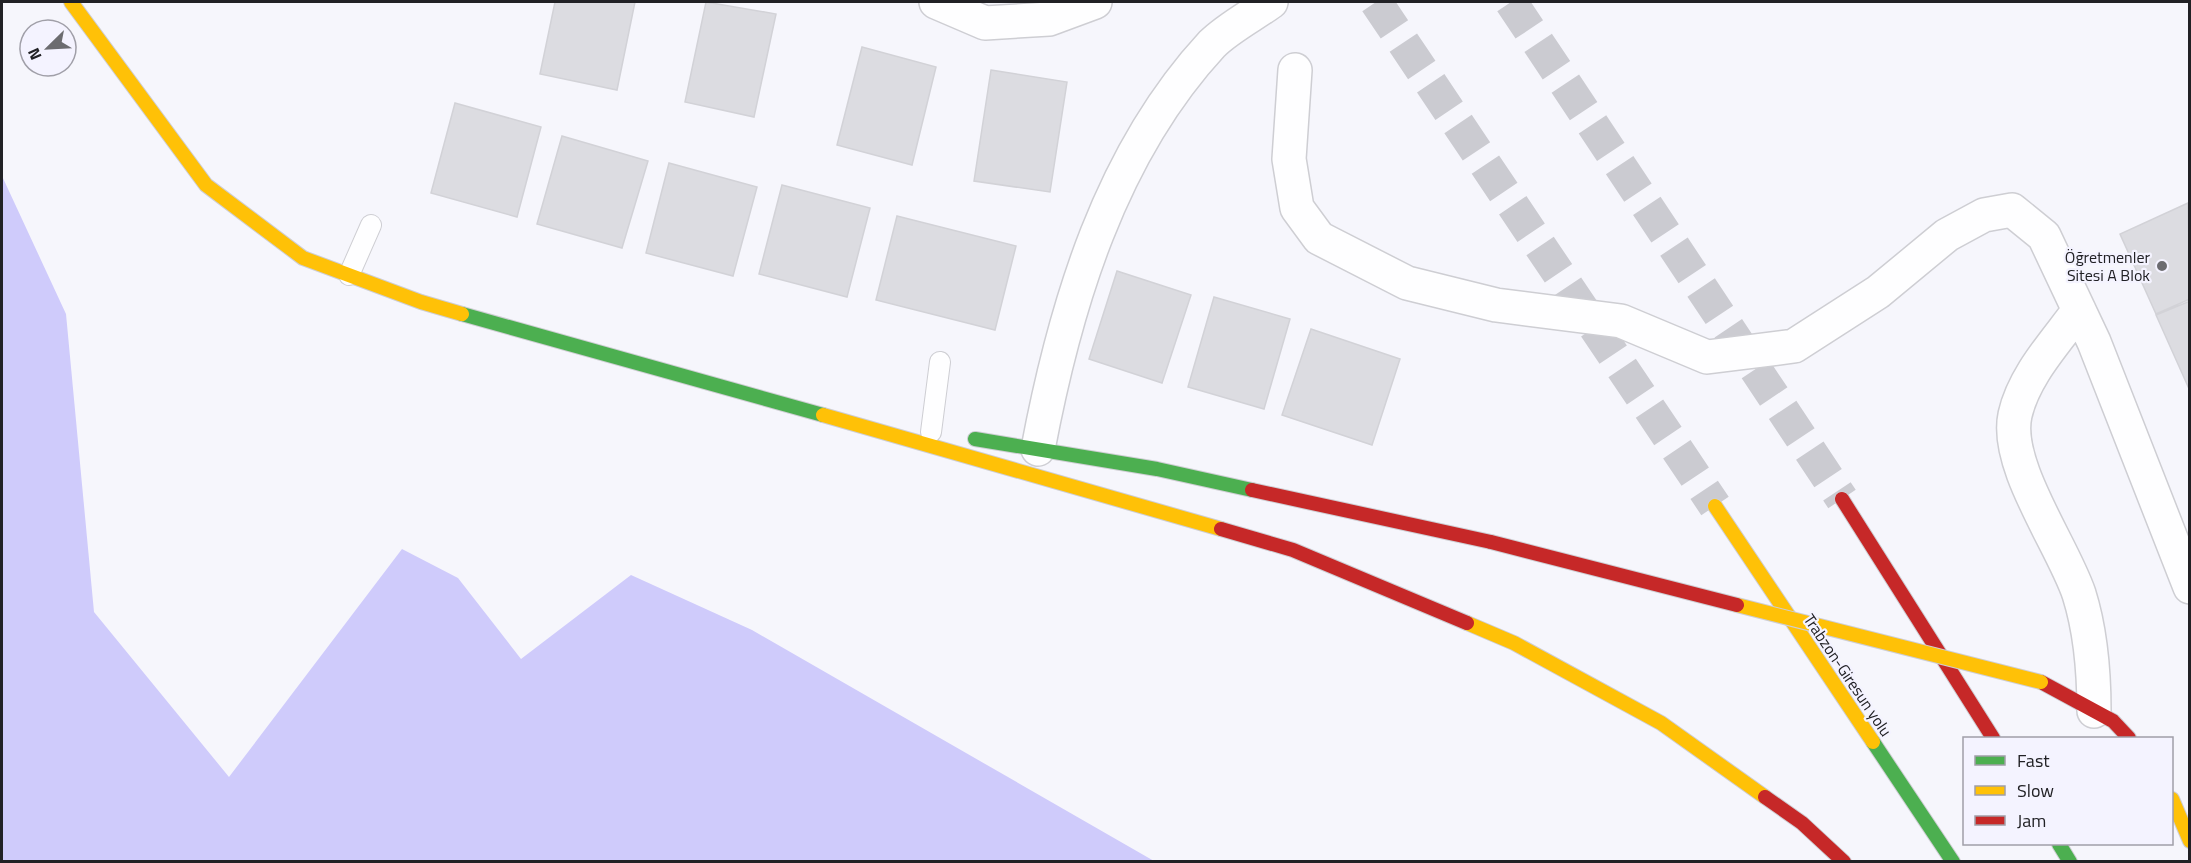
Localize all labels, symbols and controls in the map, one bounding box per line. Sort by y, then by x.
north arrow [18,18,78,78]
text: N [21,44,48,64]
place label: Öğretmenler Sitesi A Blok [2065,245,2150,287]
marker: Öğretmenler Sitesi A Blok [2155,259,2169,273]
street label: Trabzon-Giresun yolu [1798,609,1898,741]
legend [1963,737,2173,845]
text: Fast [2017,747,2050,774]
text: Slow [2017,777,2054,804]
text: Jam [2017,807,2046,834]

